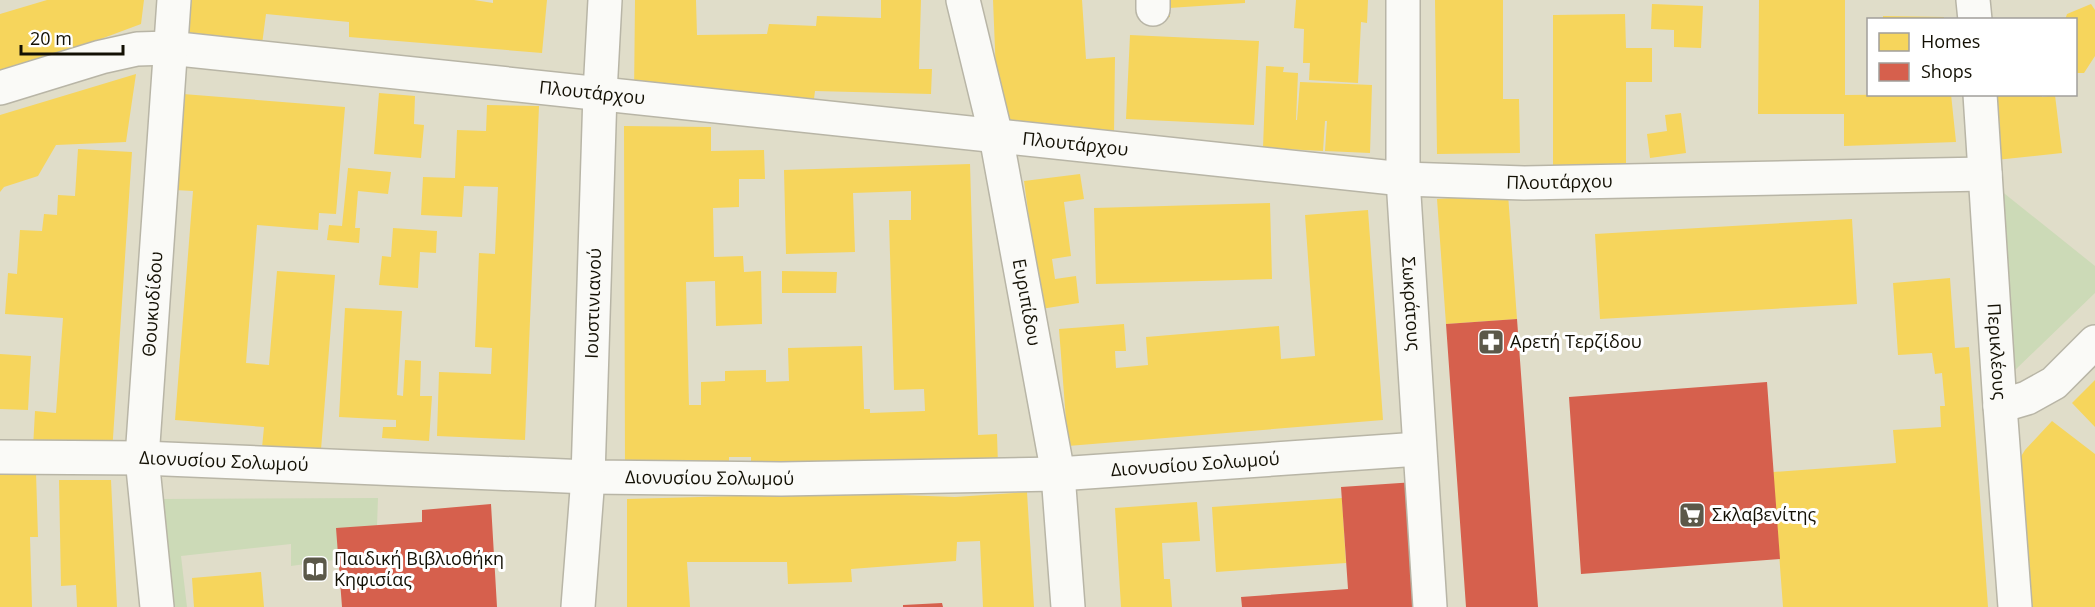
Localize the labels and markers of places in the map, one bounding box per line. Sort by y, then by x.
pharmacy icon: Αρετή Τερζίδου [1476,327,1506,357]
place label: Αρετή Τερζίδου [1510,329,1642,353]
supermarket icon: Σκλαβενίτης [1677,500,1707,530]
place label: Σκλαβενίτης [1712,502,1817,526]
place label: Παιδική Βιβλιοθήκη Κηφισίας [334,546,504,591]
library icon: Παιδική Βιβλιοθήκη Κηφισίας [300,554,330,584]

